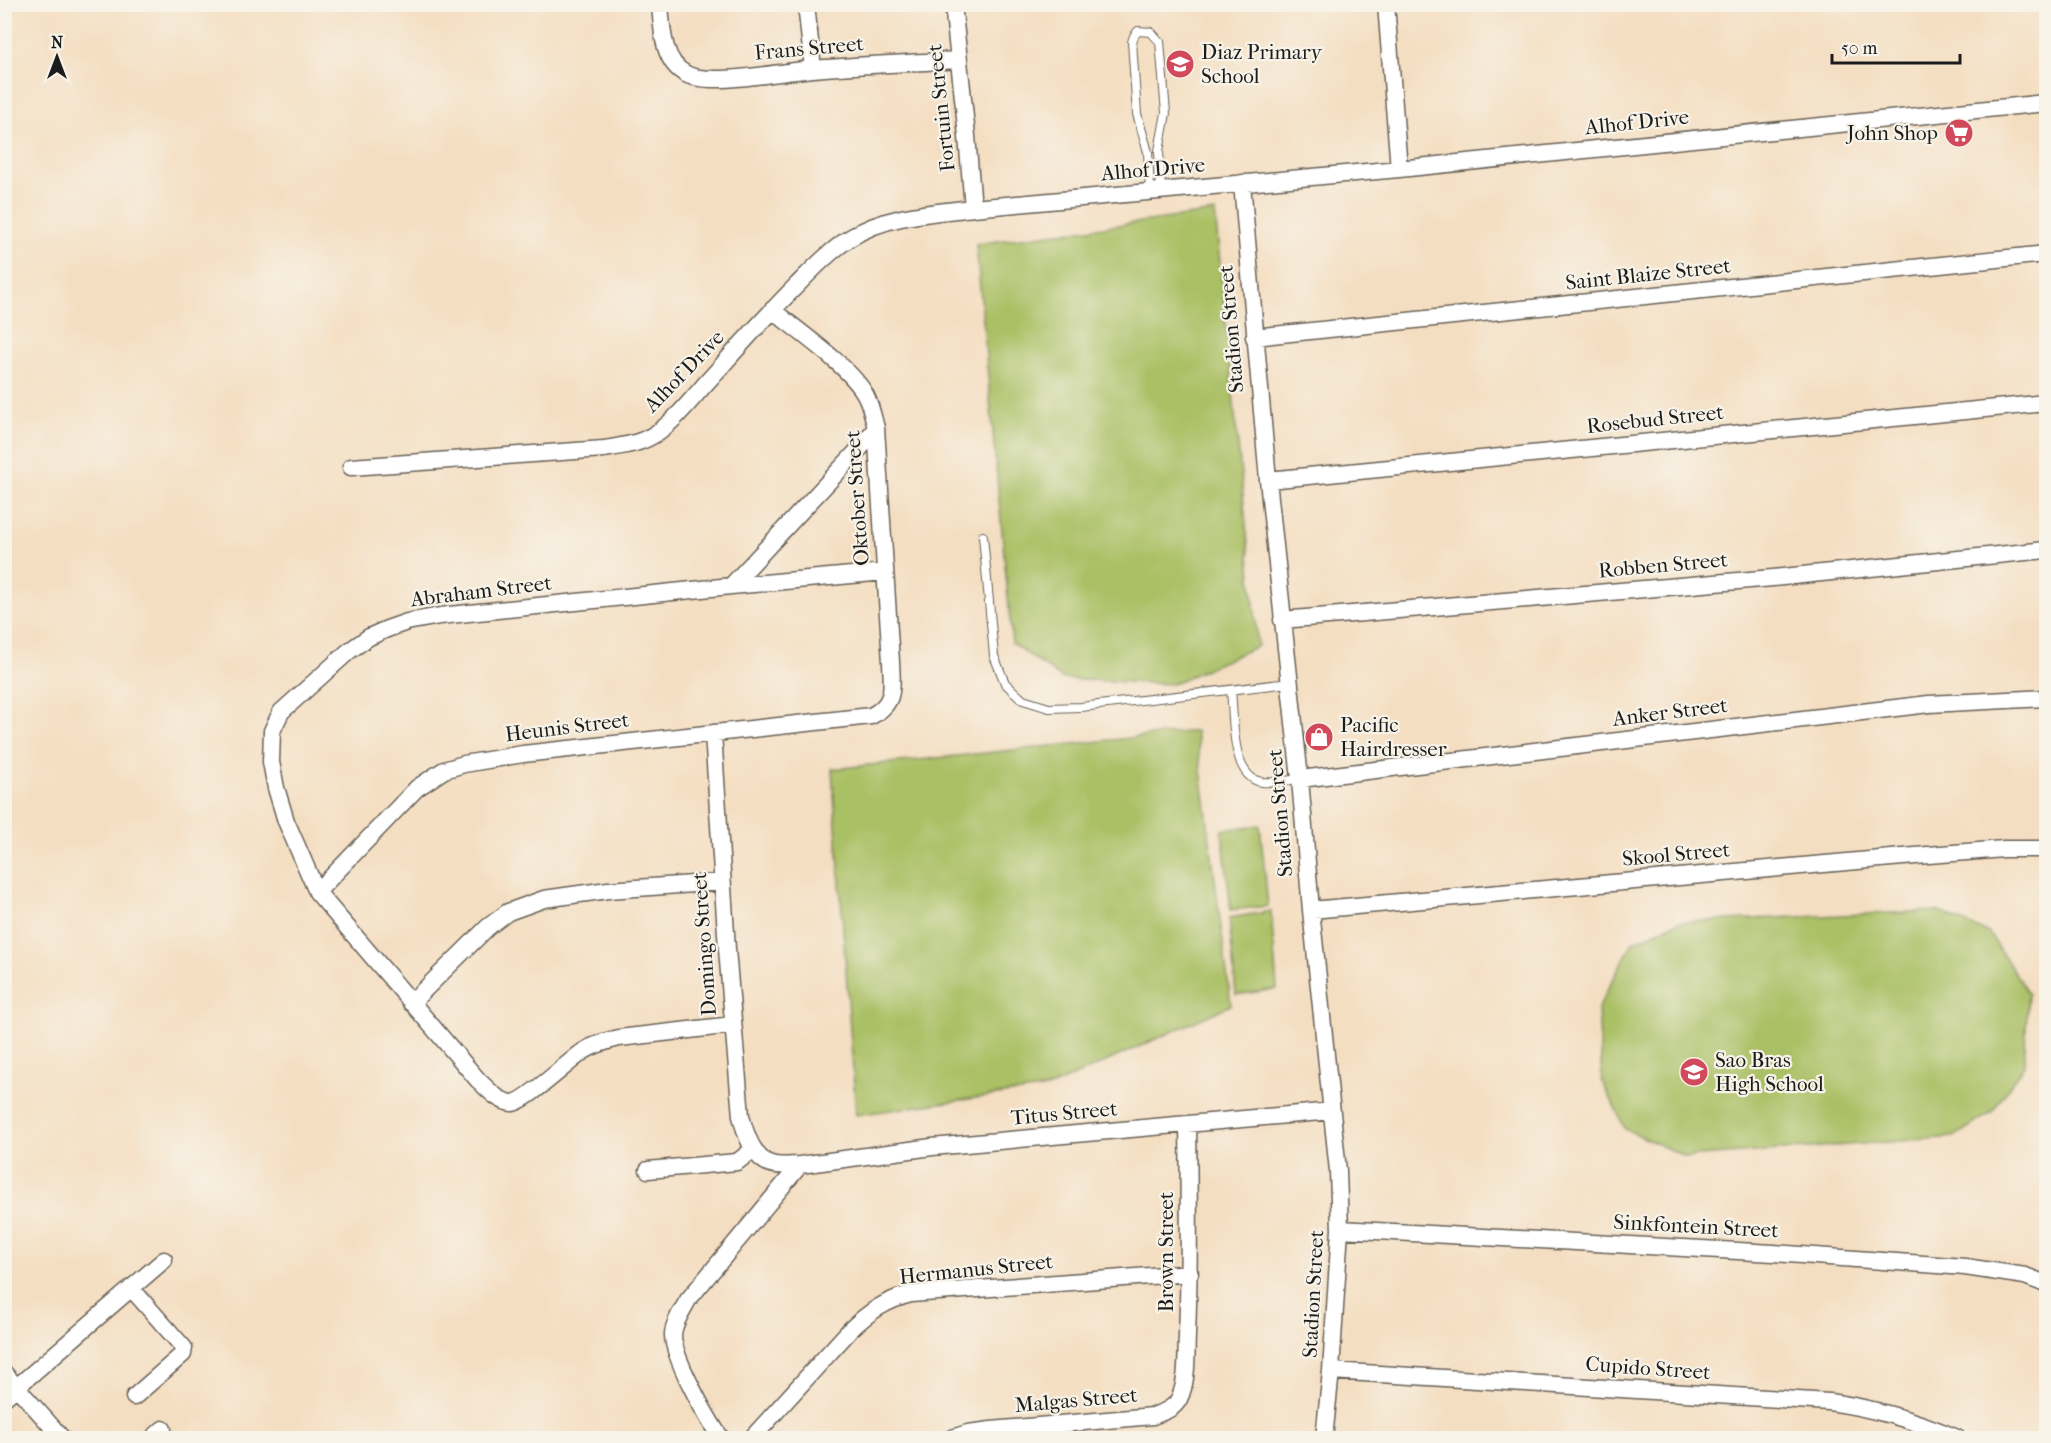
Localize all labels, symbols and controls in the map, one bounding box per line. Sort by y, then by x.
north arrow [27,27,87,87]
scale bar [1832,27,1960,65]
street label: Frans Street [753,31,865,65]
text: N [51,33,64,52]
text: 50 m [1841,38,1878,59]
place label: Diaz Primary School [1201,40,1323,88]
street label: Fortuin Street [922,42,960,173]
school or university icon: Diaz Primary School [1164,48,1196,80]
street label: Alhof Drive [1583,105,1690,139]
supermarket icon: John Shop [1943,117,1975,149]
place label: John Shop [1845,121,1938,145]
street label: Alhof Drive [1099,152,1206,186]
street label: Saint Blaize Street [1564,253,1732,295]
street label: Stadion Street [1213,264,1249,394]
street label: Alhof Drive [638,325,729,418]
street label: Rosebud Street [1585,400,1725,438]
street label: Oktober Street [840,429,874,567]
street label: Robben Street [1597,547,1729,583]
street label: Abraham Street [408,570,553,612]
street label: Anker Street [1610,693,1729,731]
street label: Heunis Street [504,707,631,747]
place label: Pacific Hairdresser [1340,713,1447,761]
shop icon: Pacific Hairdresser [1303,721,1335,753]
street label: Stadion Street [1262,748,1298,878]
street label: Skool Street [1621,837,1731,871]
street label: Domingo Street [687,871,721,1017]
place label: Sao Bras High School [1715,1048,1824,1096]
school or university icon: Sao Bras High School [1678,1056,1710,1088]
street label: Titus Street [1010,1096,1119,1130]
street label: Brown Street [1154,1191,1178,1312]
street label: Sinkfontein Street [1613,1210,1780,1242]
street label: Stadion Street [1298,1229,1328,1359]
street label: Hermanus Street [898,1249,1055,1289]
street label: Cupido Street [1585,1352,1712,1384]
street label: Malgas Street [1014,1383,1139,1417]

